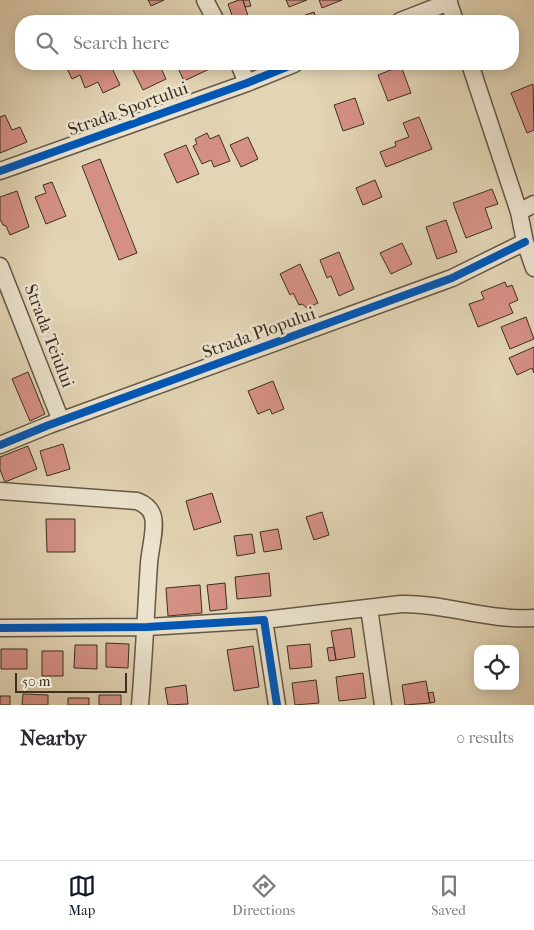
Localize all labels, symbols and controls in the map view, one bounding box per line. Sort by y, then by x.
search box [15,15,519,70]
icon: search [33,29,61,57]
text: Search here [73,32,169,54]
street label: Strada Sportului [65,77,192,140]
street label: Strada Teiului [20,281,79,391]
street label: Strada Plopului [200,303,319,363]
map controls [474,645,519,690]
button: locate [474,645,519,690]
scale bar [15,670,128,693]
text: 50 m [22,673,50,690]
text: Nearby [20,726,86,750]
text: 0 results [456,728,514,747]
tab: Map [68,872,96,919]
tab: Directions [232,872,295,919]
tab: Saved [431,872,466,919]

